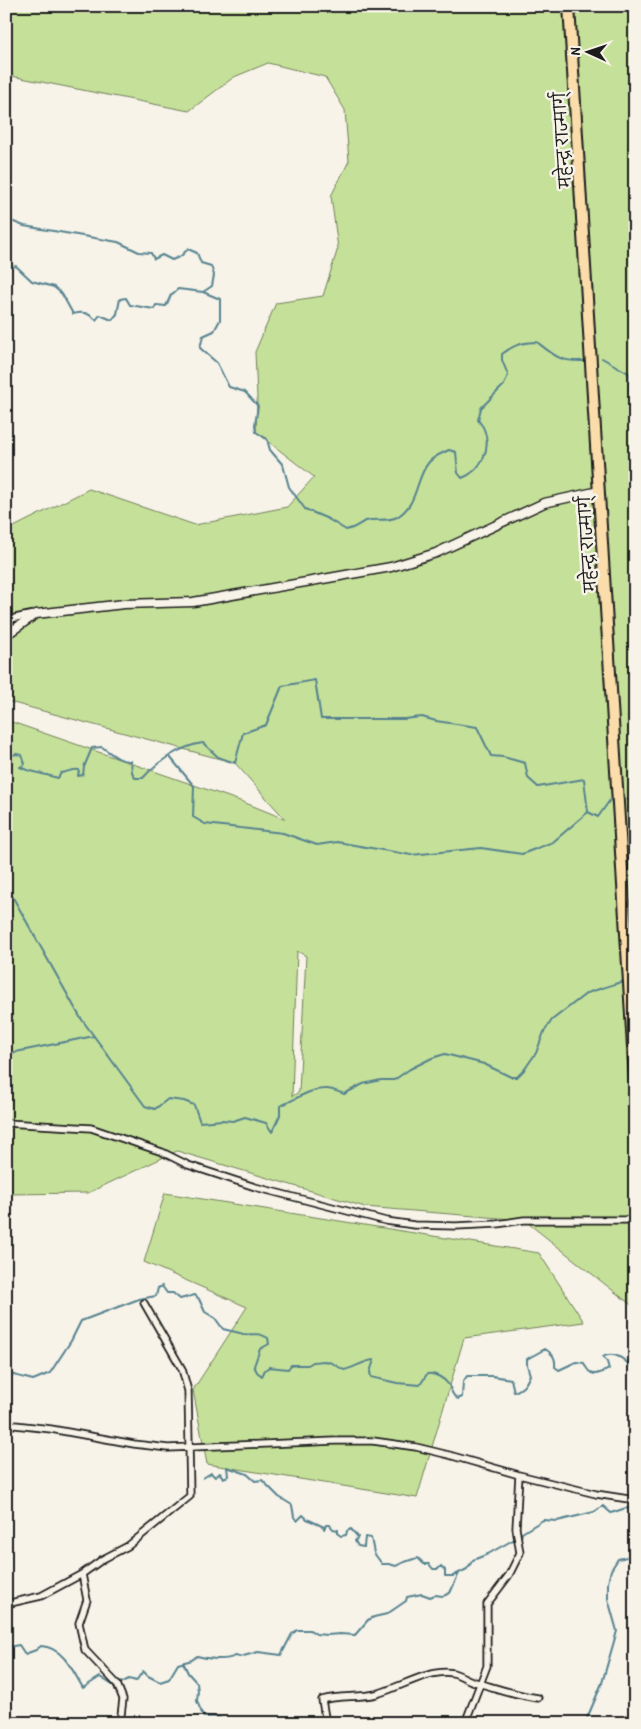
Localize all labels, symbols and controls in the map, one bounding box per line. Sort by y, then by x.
north arrow [564,28,614,78]
text: N [565,47,584,56]
street label: महेन्द्र राज्मार्ग् [546,90,577,190]
street label: महेन्द्र राज्मार्ग् [571,494,602,594]

